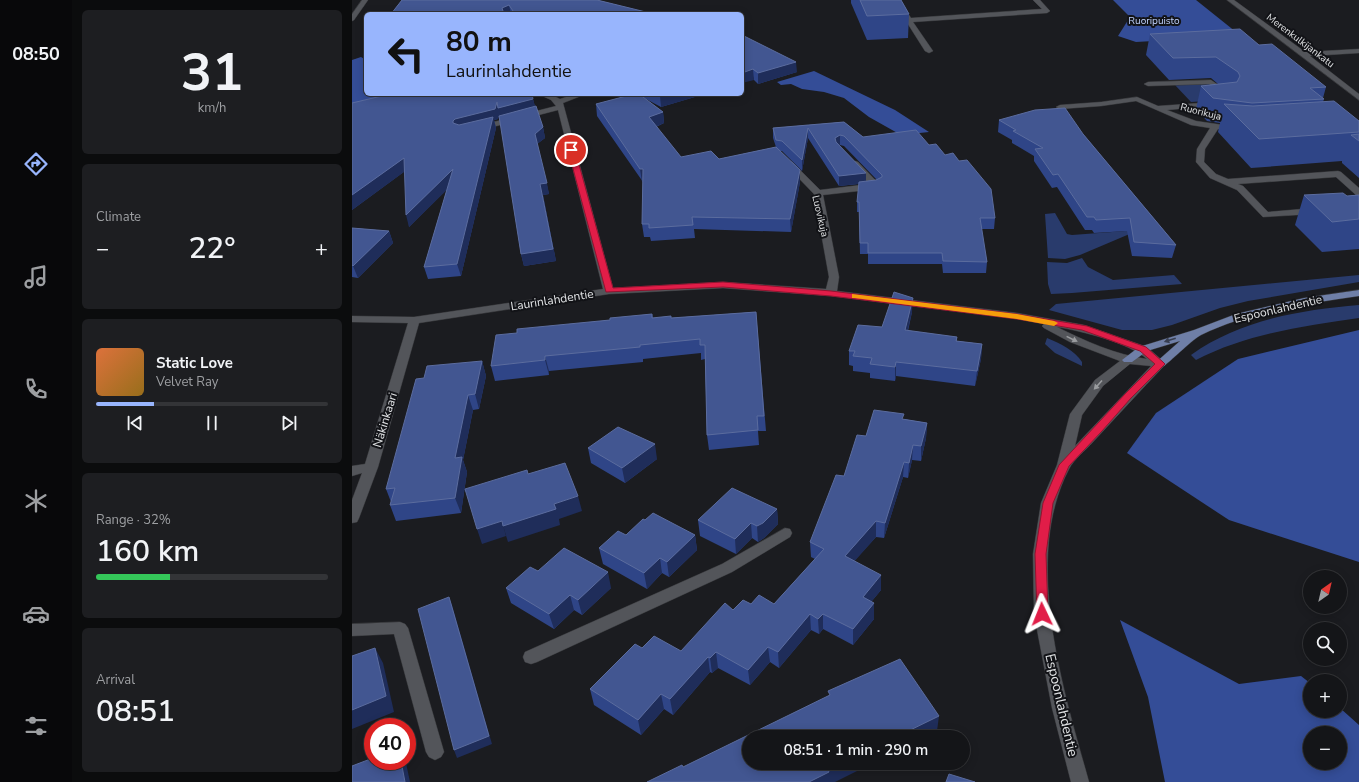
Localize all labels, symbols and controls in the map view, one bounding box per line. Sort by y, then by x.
street label: Merenkulkijankatu [1263,11,1337,71]
park label: Ruoripuisto [1128,14,1180,28]
text: 80 m [446,23,512,61]
icon: left [380,28,432,80]
text: 31 [181,37,243,108]
text: 08:50 [12,42,60,66]
text: Laurinlahdentie [446,59,572,83]
text: km/h [198,99,226,117]
street label: Ruorikuja [1179,100,1223,124]
pin [554,133,588,167]
icon: arrive [560,139,582,161]
icon: directions [22,150,50,178]
street label: Luovikuja [808,194,832,238]
text: Climate [96,208,141,226]
text: 22° [188,228,236,269]
text: − [96,234,109,264]
text: + [315,234,328,264]
icon: music [22,263,50,291]
street label: Laurinlahdentie [509,286,595,314]
street label: Espoonlahdentie [1232,291,1324,327]
one-way arrow [1066,336,1078,342]
one-way arrow [1164,337,1176,343]
text: Static Love [156,353,233,373]
text: Velvet Ray [156,373,218,391]
icon: phone [22,375,50,403]
one-way arrow [1093,380,1103,390]
street label: Näkinkaari [369,391,401,449]
icon: previous [124,412,146,434]
icon: pause [201,412,223,434]
icon: next [278,412,300,434]
icon: climate [22,487,50,515]
text: Range · 32% [96,511,171,529]
text: 160 km [96,531,199,572]
north arrow [1303,570,1347,614]
map controls [1303,570,1347,770]
position arrow [1021,593,1063,635]
icon: car [22,600,50,628]
button: search [1303,622,1347,666]
street label: Espoonlahdentie [1040,652,1083,758]
text: Arrival [96,671,135,689]
button: + [1303,674,1347,718]
text: 08:51 [96,691,175,732]
icon: filters [22,712,50,740]
speed limit sign: 40 [364,718,416,770]
button: − [1303,726,1347,770]
text: 08:51 · 1 min · 290 m [784,740,928,760]

